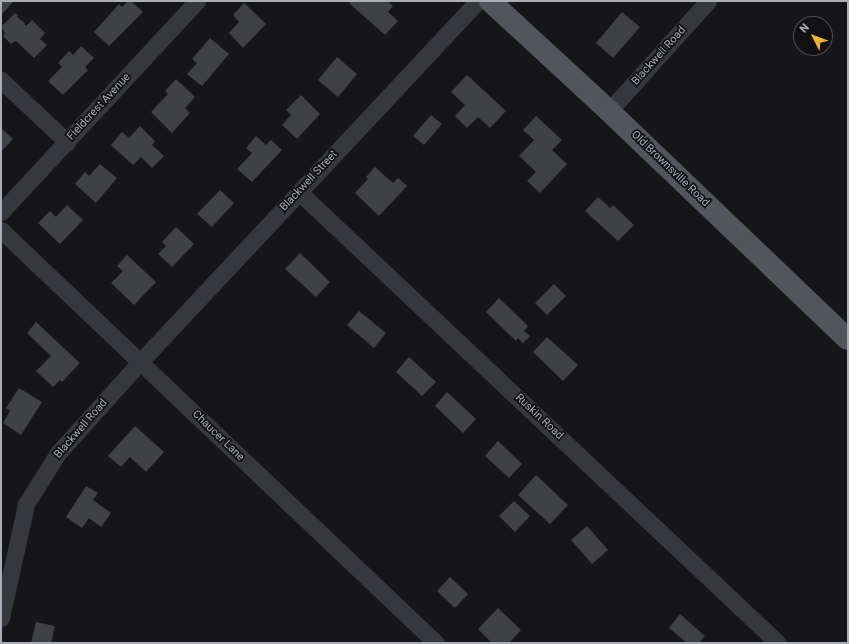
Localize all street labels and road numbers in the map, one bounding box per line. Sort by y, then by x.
street label: Blackwell Road [629,24,689,88]
street label: Fieldcrest Avenue [65,71,133,143]
street label: Old Brownsville Road [628,128,712,210]
street label: Blackwell Street [278,148,340,214]
street label: Ruskin Road [512,391,566,443]
street label: Blackwell Road [52,397,110,461]
street label: Chaucer Lane [189,408,247,464]

